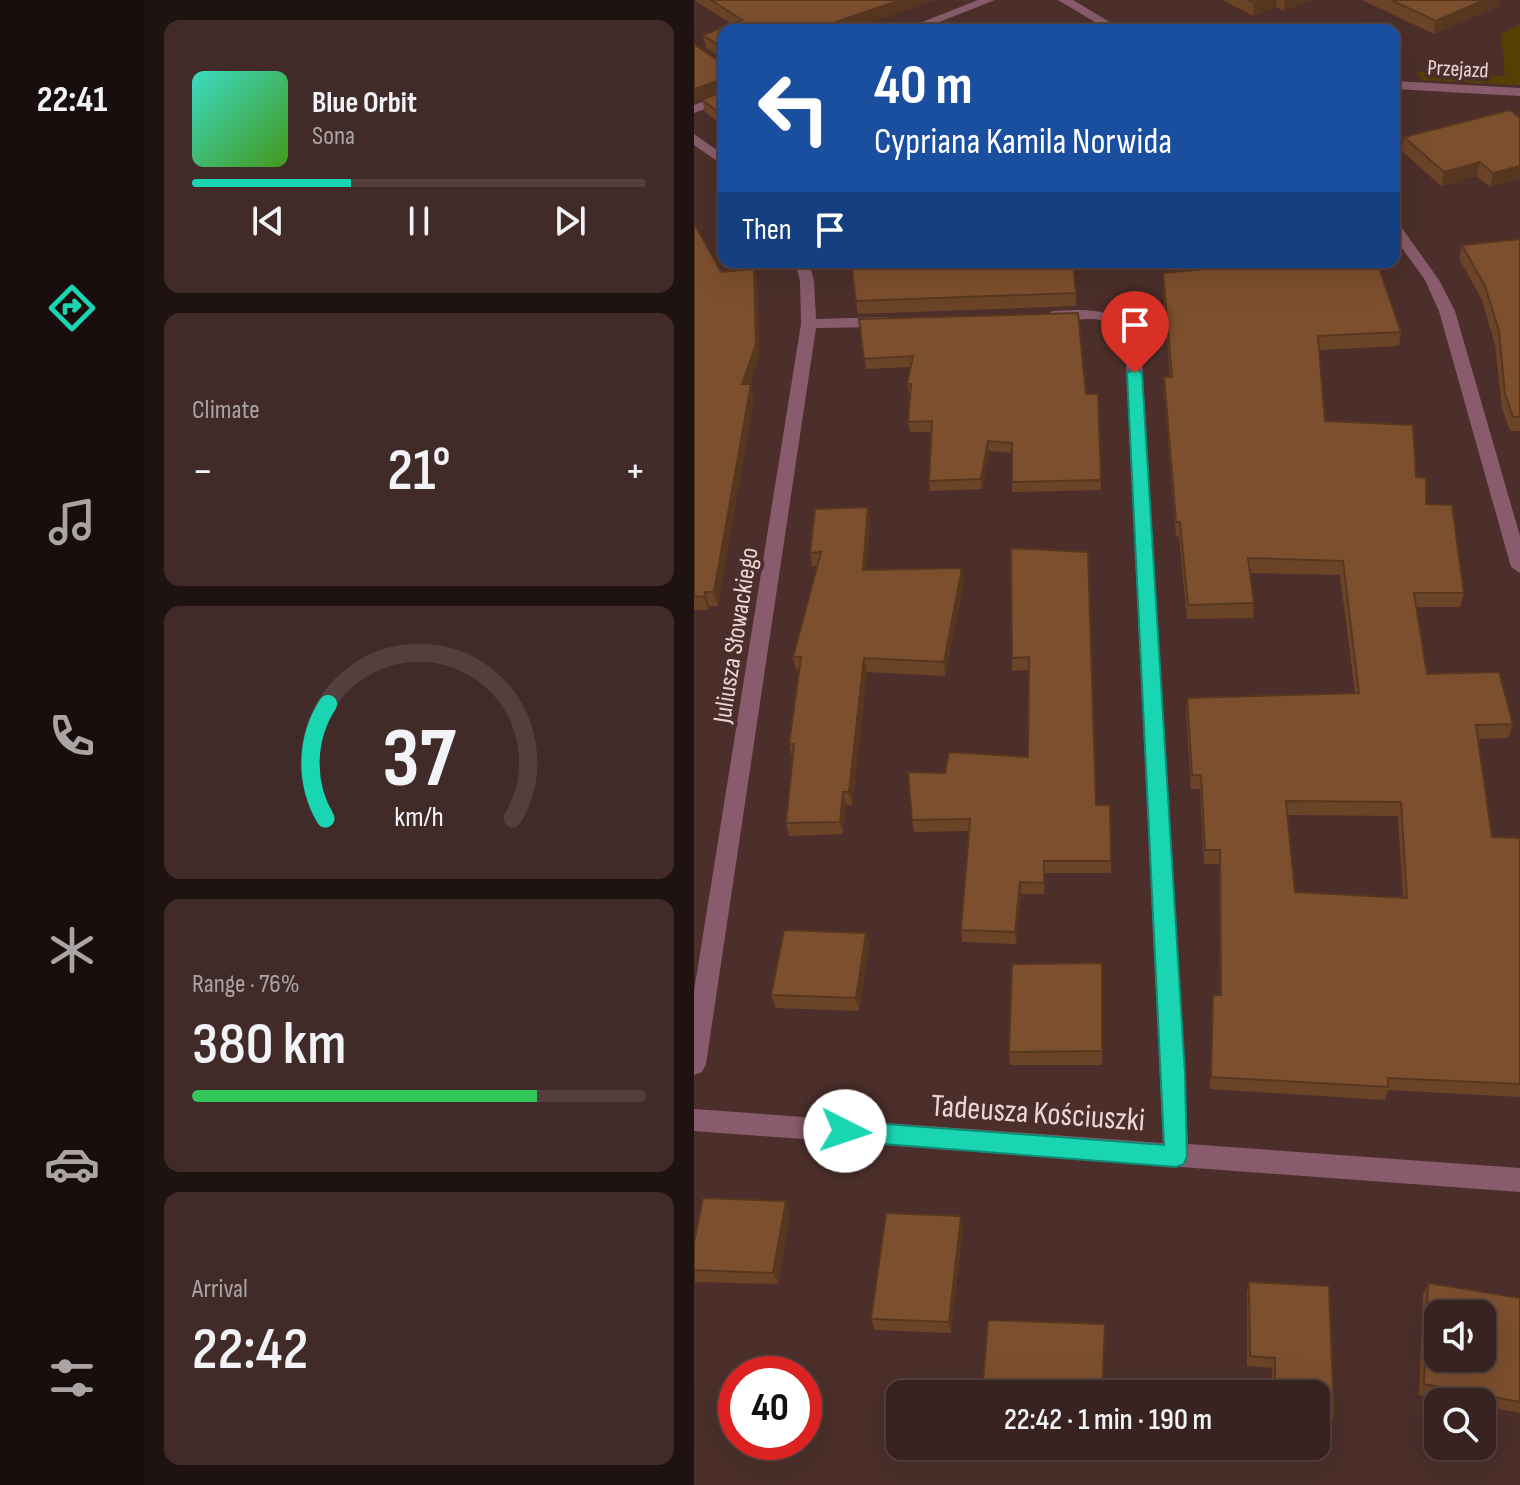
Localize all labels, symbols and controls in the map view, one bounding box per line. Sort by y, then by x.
text: 40 m [874,53,973,120]
street label: Przejazd [1427,54,1489,85]
icon: left [742,56,846,160]
text: 22:41 [37,79,107,122]
text: Blue Orbit [312,85,417,121]
text: Sona [312,121,355,152]
text: Cypriana Kamila Norwida [874,121,1172,164]
icon: previous [246,199,290,243]
icon: pause [397,199,441,243]
icon: next [548,199,592,243]
icon: arrive [808,208,852,252]
text: Then [742,212,792,248]
icon: directions [44,280,100,336]
pin [1101,291,1169,373]
icon: arrive [1113,303,1157,347]
text: Climate [192,395,260,426]
text: 21° [387,435,451,507]
text: − [192,445,214,498]
text: + [624,445,646,498]
icon: music [44,494,100,550]
street label: Juliusza Słowackiego [707,545,766,726]
icon: phone [44,708,100,764]
text: 37 [382,709,456,809]
text: km/h [394,800,444,835]
icon: climate [44,922,100,978]
text: Range · 76% [192,969,300,1000]
text: 380 km [192,1009,346,1081]
street label: Tadeusza Kościuszki [930,1087,1146,1140]
position arrow [803,1089,887,1173]
icon: car [44,1136,100,1192]
text: Arrival [192,1274,248,1305]
map controls [1424,1300,1496,1460]
button: sound [1424,1300,1496,1372]
text: 22:42 [192,1314,308,1386]
icon: filters [44,1350,100,1406]
speed limit sign: 40 [718,1356,822,1460]
button: search [1424,1388,1496,1460]
text: 22:42 · 1 min · 190 m [1004,1402,1212,1438]

